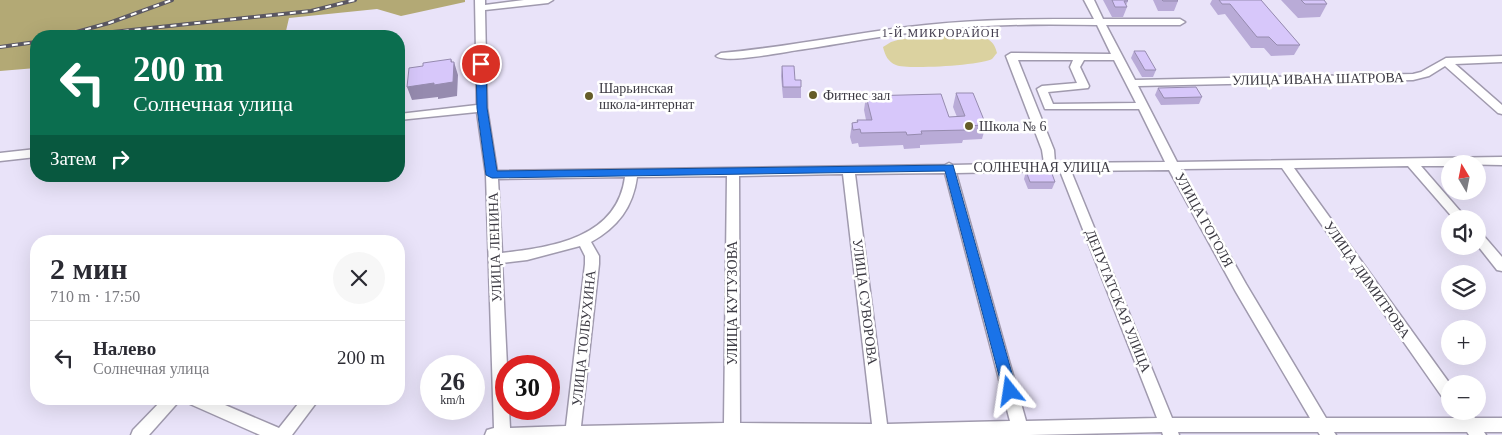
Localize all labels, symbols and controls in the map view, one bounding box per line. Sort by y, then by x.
district label: 1-Й МИКРОРАЙОН [882,26,1000,40]
pin [460,43,502,85]
icon: left [50,50,115,115]
text: 200 m [133,50,223,89]
icon: arrive [467,50,495,78]
street label: УЛИЦА ИВАНА ШАТРОВА [1232,70,1405,88]
place label: Шарьинская школа-интернат [599,81,694,112]
place label: Фитнес зал [823,88,890,103]
marker: Фитнес зал [807,89,819,101]
marker: Шарьинская школа-интернат [583,90,595,102]
text: Солнечная улица [133,91,293,116]
place label: Школа № 6 [979,119,1047,134]
marker: Школа № 6 [963,120,975,132]
icon: right [106,145,134,173]
text: Затем [50,148,96,169]
north arrow [1441,155,1486,200]
map controls [1441,155,1486,420]
street label: СОЛНЕЧНАЯ УЛИЦА [973,160,1111,175]
street label: УЛИЦА ГОГОЛЯ [1172,170,1236,270]
street label: УЛИЦА ЛЕНИНА [486,191,504,302]
button: sound [1441,210,1486,255]
street label: УЛИЦА ДИМИТРОВА [1321,219,1414,342]
street label: ДЕПУТАТСКАЯ УЛИЦА [1082,227,1154,376]
street label: УЛИЦА СУВОРОВА [850,238,880,367]
street label: УЛИЦА КУТУЗОВА [725,240,740,365]
text: 2 мин [50,252,128,285]
button: close [333,252,385,304]
button: layers [1441,265,1486,310]
street label: УЛИЦА ТОЛБУХИНА [569,268,599,407]
text: 710 m · 17:50 [50,288,140,305]
button: + [1441,320,1486,365]
text: Налево [93,338,156,359]
icon: left [50,344,78,372]
text: 200 m [337,347,385,368]
speed limit sign: 30 [495,355,560,420]
text: Солнечная улица [93,360,209,377]
position arrow [983,364,1035,416]
text: 26 [440,368,465,395]
button: − [1441,375,1486,420]
text: km/h [440,393,465,407]

